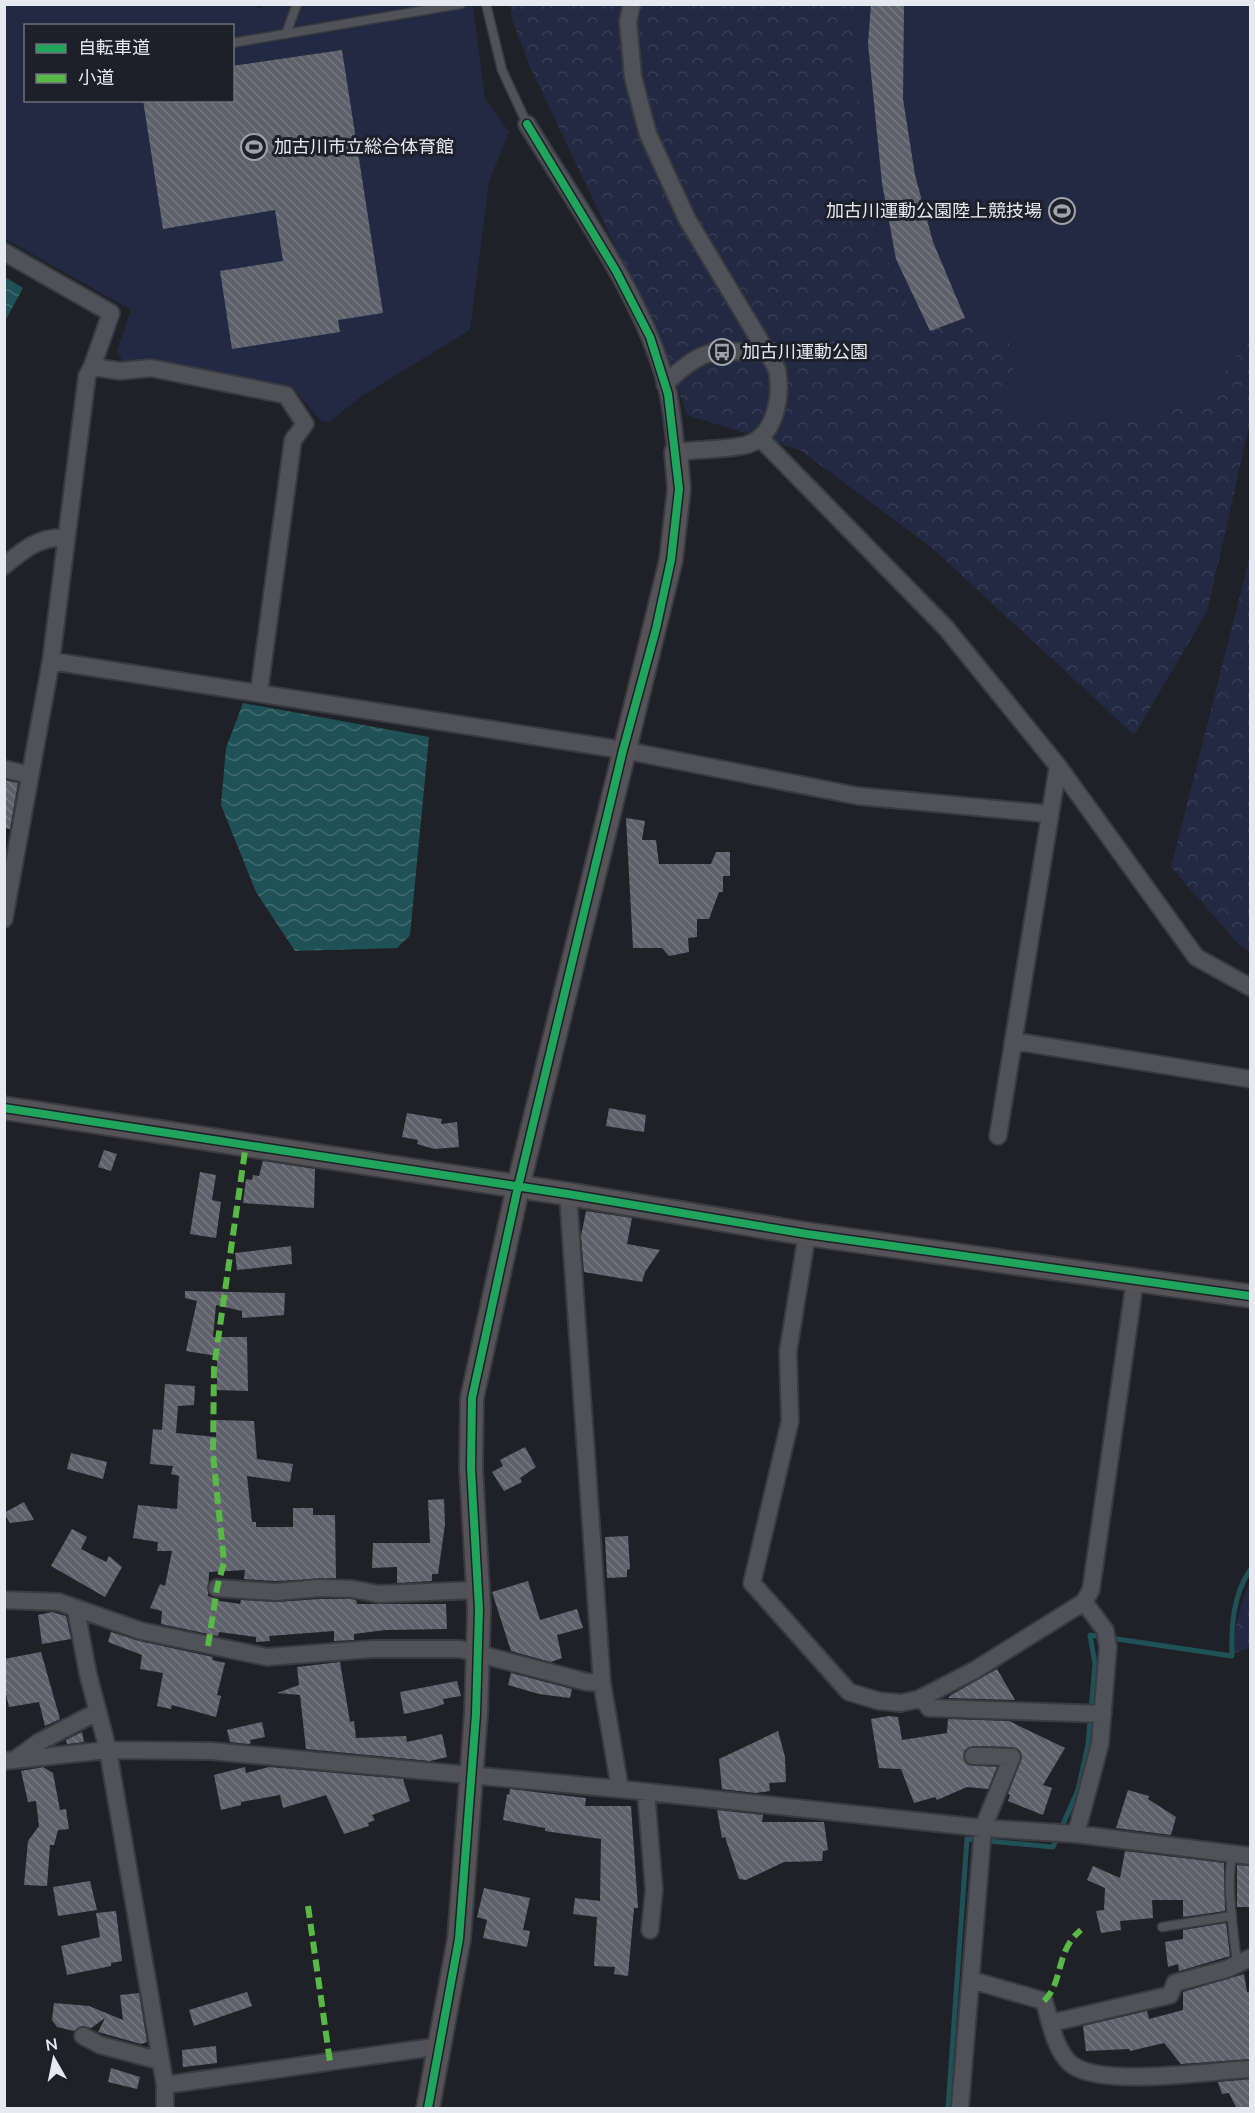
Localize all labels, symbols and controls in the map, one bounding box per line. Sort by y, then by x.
legend [24,24,234,102]
text: 自転車道 [78,36,150,59]
text: 小道 [78,66,114,89]
sports icon: 加古川市立総合体育館 [239,132,269,162]
place label: 加古川市立総合体育館 [274,135,454,158]
sports icon: 加古川運動公園陸上競技場 [1047,196,1077,226]
place label: 加古川運動公園陸上競技場 [826,199,1042,222]
bus stop icon: 加古川運動公園 [707,337,737,367]
place label: 加古川運動公園 [742,340,868,363]
north arrow [24,2029,84,2089]
text: N [44,2033,59,2055]

